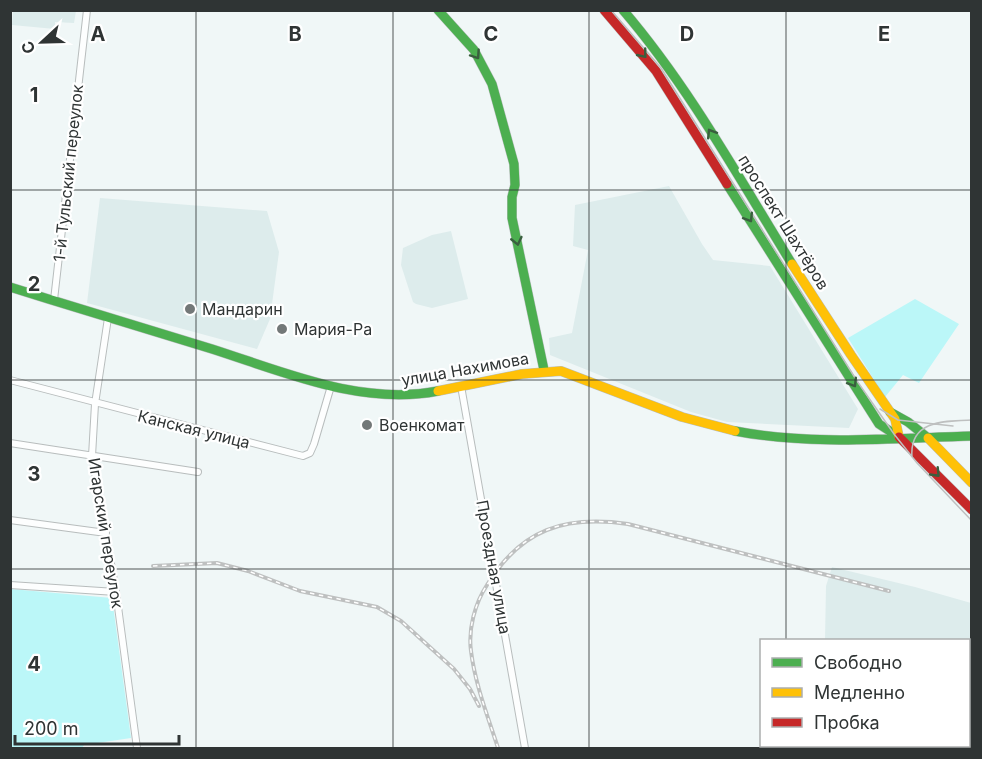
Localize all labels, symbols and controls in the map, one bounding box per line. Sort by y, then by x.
north arrow [12,12,72,72]
text: A [91,22,106,46]
text: B [288,22,302,46]
text: C [484,22,498,46]
text: D [680,22,694,46]
text: E [878,22,890,46]
text: С [17,38,40,57]
one-way arrow [469,48,480,59]
one-way arrow [635,48,646,59]
text: 1 [30,83,38,107]
street label: 1-й Тульский переулок [49,83,87,263]
one-way arrow [707,129,718,140]
street label: проспект Шахтёров [734,151,834,293]
one-way arrow [741,212,753,222]
one-way arrow [510,236,523,246]
text: 2 [28,272,40,296]
place label: Мандарин [202,299,283,319]
marker: Мандарин [183,302,197,316]
place label: Мария-Ра [294,319,372,339]
marker: Мария-Ра [275,322,289,336]
street label: улица Нахимова [400,348,530,390]
one-way arrow [845,377,857,387]
street label: Канская улица [136,405,252,453]
place label: Военкомат [379,415,465,435]
marker: Военкомат [360,418,374,432]
street label: Игарский переулок [84,456,128,610]
text: 3 [28,462,40,486]
one-way arrow [929,466,940,476]
street label: Проездная улица [472,498,516,636]
legend [760,639,970,747]
text: 4 [27,652,41,676]
text: Свободно [814,652,902,673]
text: Медленно [814,682,905,703]
scale bar [15,708,178,746]
text: Пробка [814,712,880,733]
text: 200 m [24,718,79,739]

